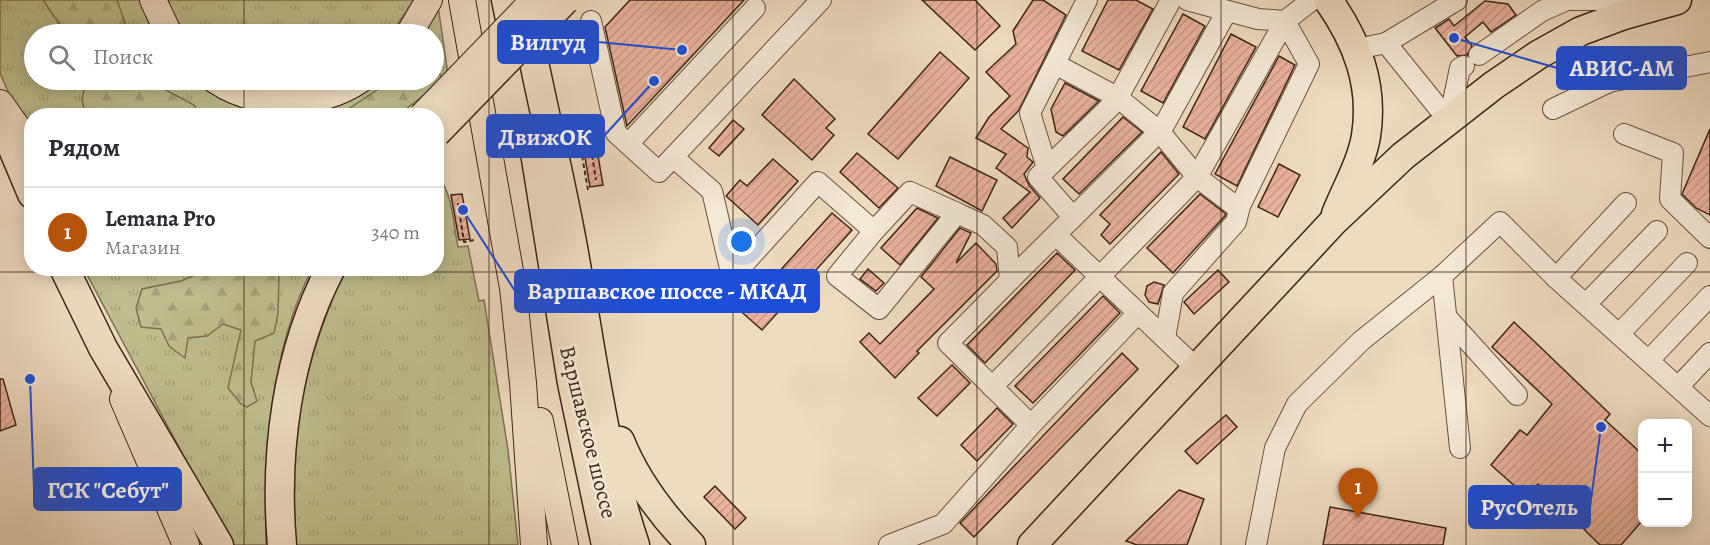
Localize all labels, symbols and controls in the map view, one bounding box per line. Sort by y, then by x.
callout: Вилгуд [498,21,598,63]
search box [24,24,444,90]
text: Вилгуд [510,26,586,58]
icon: search [45,41,78,74]
text: Поиск [93,42,153,72]
callout: АВИС-АМ [1557,47,1686,89]
text: АВИС-АМ [1569,52,1674,84]
callout: ДвижОК [487,115,604,157]
text: ДвижОК [498,121,592,153]
text: Рядом [48,130,120,165]
text: Lemana Pro [105,204,216,234]
text: 1 [64,219,71,246]
text: 340 m [371,219,420,246]
your location [727,227,756,256]
text: Магазин [105,234,180,261]
callout: Варшавское шоссе - МКАД [515,270,819,312]
text: Варшавское шоссе - МКАД [527,275,807,307]
street label: Варшавское шоссе [552,343,624,522]
map controls [1638,419,1692,527]
button: + [1638,419,1692,473]
callout: ГСК "Себут" [34,468,181,510]
pin: 1 [1338,468,1378,518]
button: − [1638,473,1692,527]
text: ГСК "Себут" [47,474,169,506]
callout: РусОтель [1469,486,1590,528]
text: РусОтель [1480,491,1578,523]

